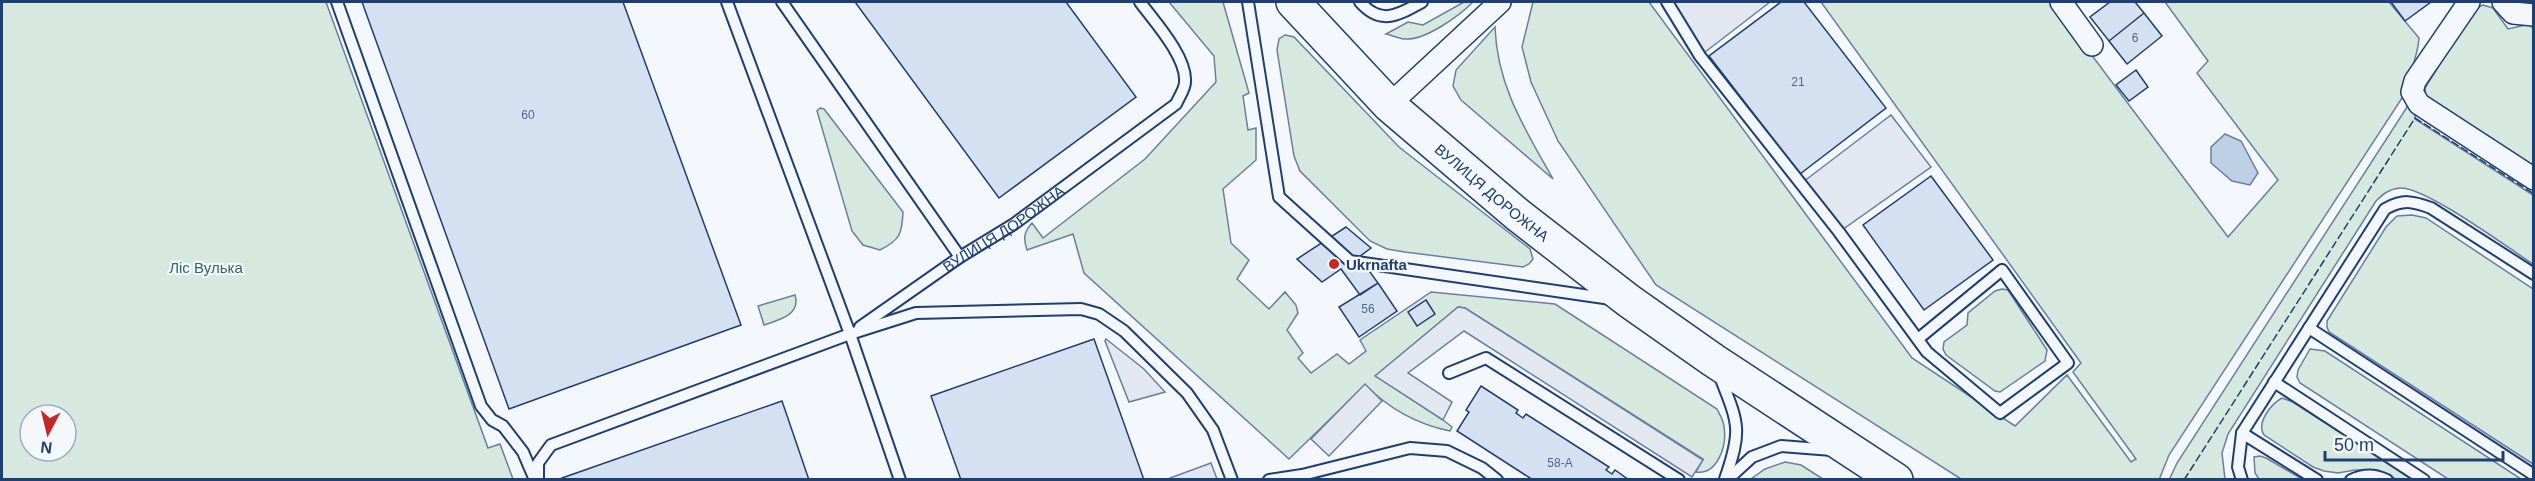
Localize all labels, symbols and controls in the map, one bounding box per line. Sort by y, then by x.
house number: 6 [2132,31,2139,45]
house number: 21 [1791,75,1805,89]
house number: 60 [521,108,535,122]
street label: ВУЛИЦЯ ДОРОЖНА [1432,140,1553,244]
street label: ВУЛИЦЯ ДОРОЖНА [939,181,1067,275]
place label: Ukrnafta [1346,256,1408,273]
marker: Ukrnafta [1327,257,1341,271]
park label: Ліс Вулька [169,259,243,276]
house number: 56 [1361,302,1375,316]
north arrow [18,403,78,463]
scale bar [2325,424,2504,462]
text: 50 m [2334,435,2374,455]
text: N [39,438,53,457]
house number: 58-А [1547,456,1573,470]

